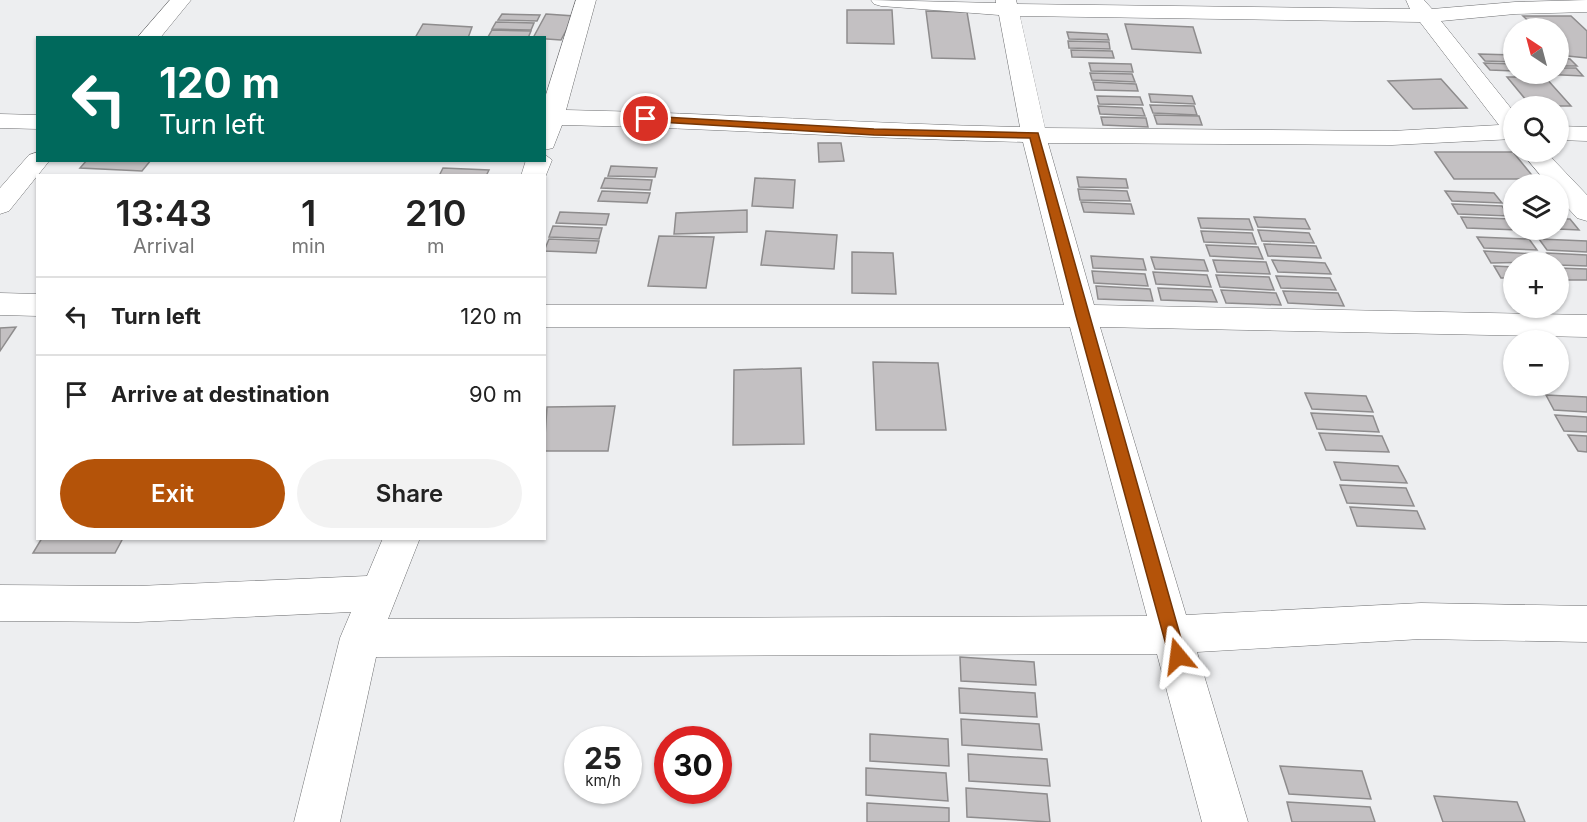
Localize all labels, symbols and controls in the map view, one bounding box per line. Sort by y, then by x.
north arrow [1503,18,1569,84]
map controls [1503,18,1569,396]
text: 120 m [159,57,280,108]
icon: left [60,60,138,138]
pin [620,93,671,144]
button: search [1503,96,1569,162]
icon: arrive [629,102,662,135]
text: Turn left [159,108,265,141]
button: layers [1503,174,1569,240]
text: 13:43 [115,191,212,235]
text: 1 [301,191,316,235]
text: 210 [405,191,467,235]
text: Arrival [133,234,194,258]
text: min [291,234,326,258]
text: m [427,234,445,258]
button: + [1503,252,1569,318]
icon: left [60,300,93,333]
text: Turn left [111,303,201,329]
text: 120 m [460,303,522,329]
button: − [1503,330,1569,396]
icon: arrive [60,378,93,411]
text: Arrive at destination [111,381,330,407]
text: 90 m [469,381,522,407]
button: Exit [60,459,285,528]
button: Share [297,459,522,528]
position arrow [1146,624,1210,688]
speed limit sign: 30 [654,726,732,804]
text: 25 [584,740,622,776]
text: km/h [585,771,621,790]

